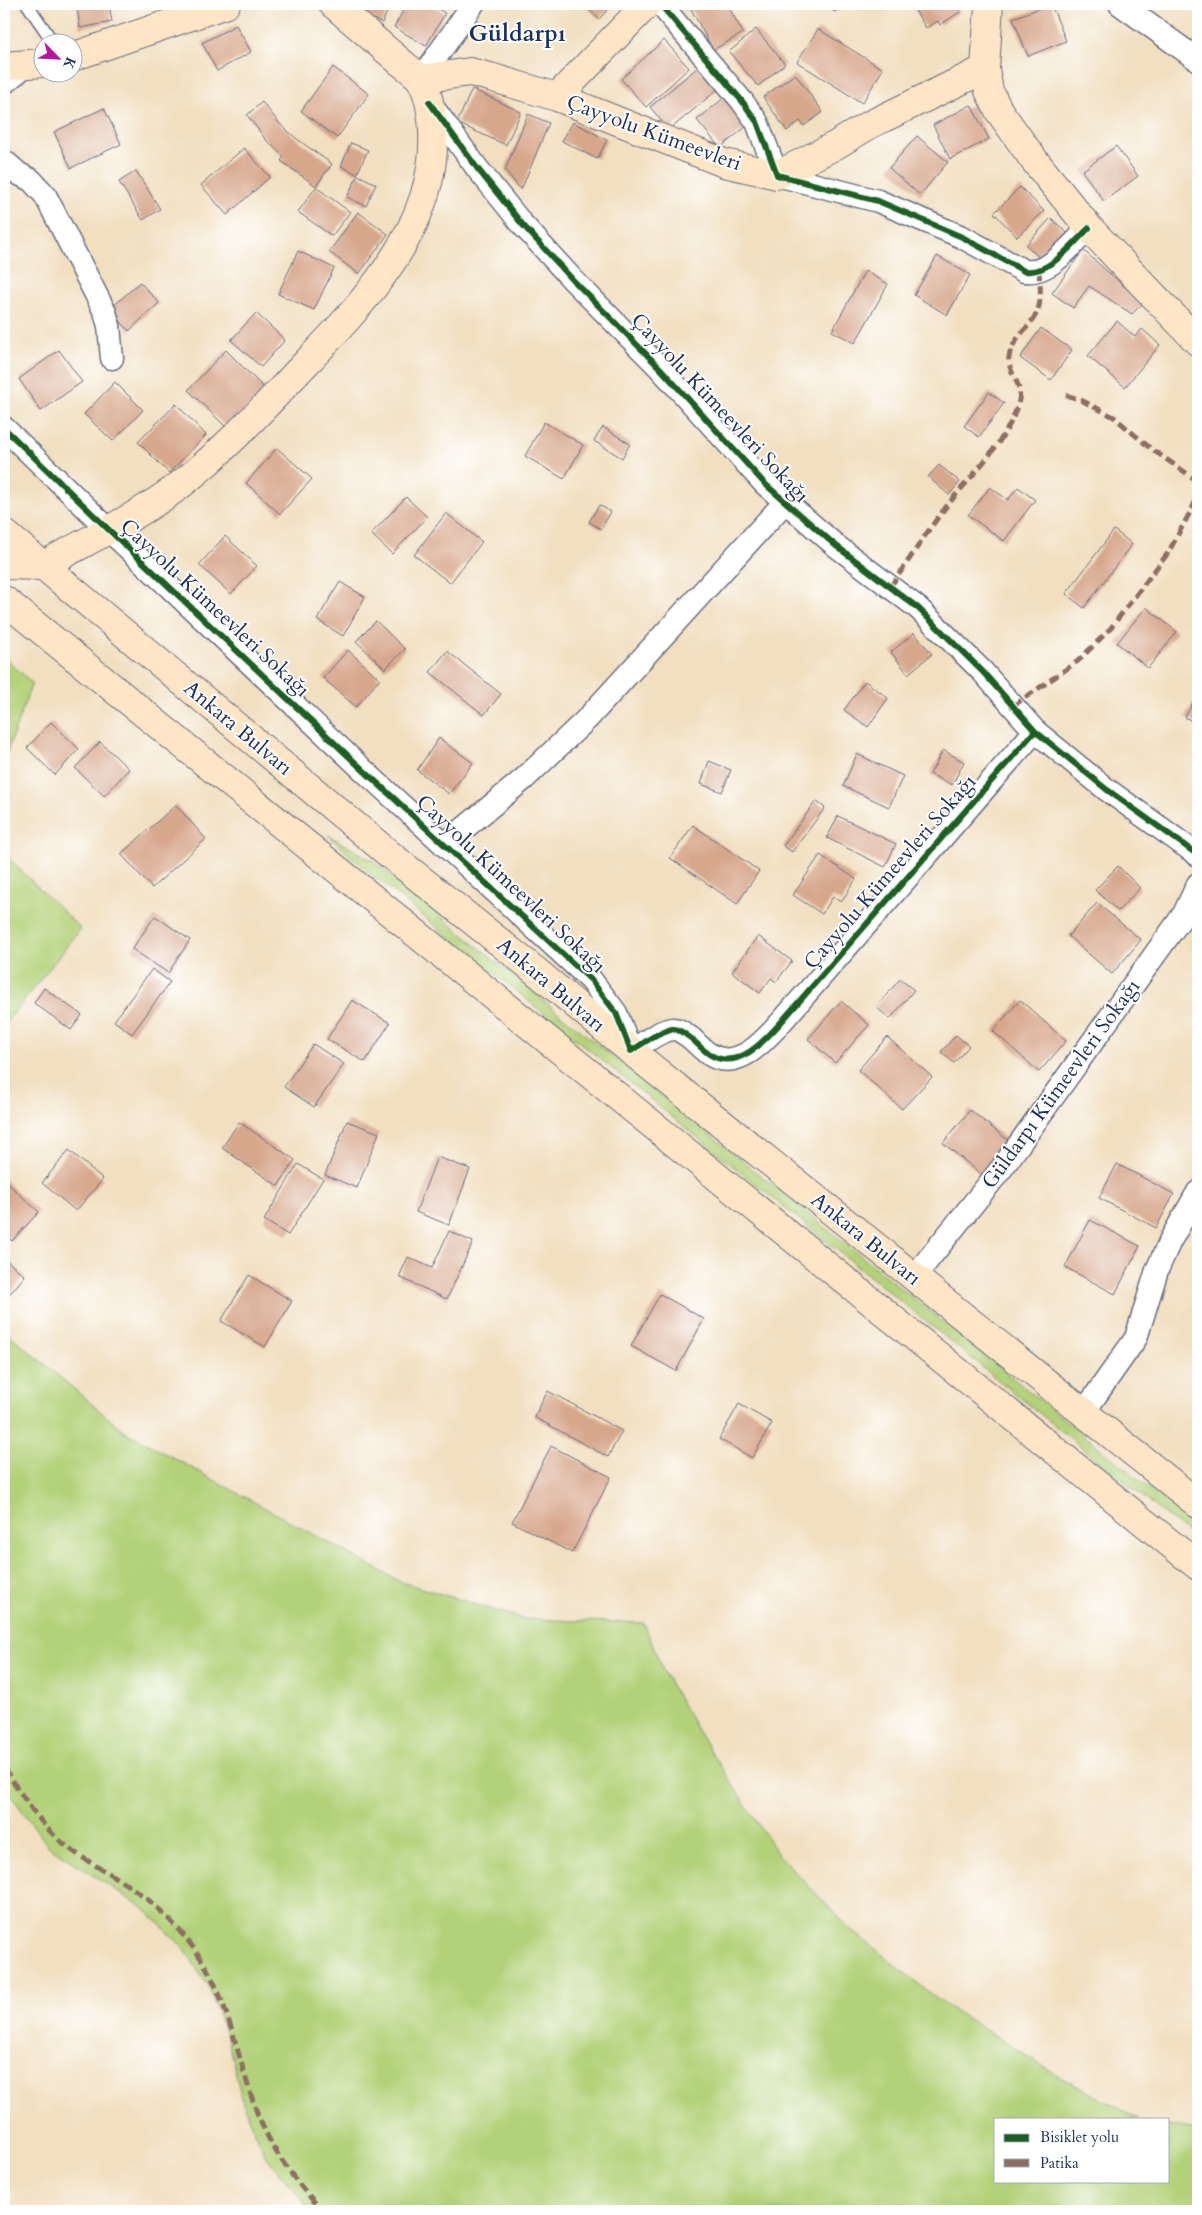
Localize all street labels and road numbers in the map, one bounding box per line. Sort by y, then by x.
street label: Çayyolu Kümeevleri [562,88,746,178]
street label: Çayyolu Kümeevleri Sokağı [624,307,816,509]
street label: Çayyolu Kümeevleri Sokağı [114,512,316,704]
street label: Ankara Bulvarı [177,674,299,782]
street label: Çayyolu Kümeevleri Sokağı [797,768,983,976]
street label: Çayyolu Kümeevleri Sokağı [410,788,612,980]
street label: Ankara Bulvarı [490,931,612,1039]
street label: Güldarpı Kümeevleri Sokağı [975,973,1147,1195]
street label: Ankara Bulvarı [805,1186,927,1292]

